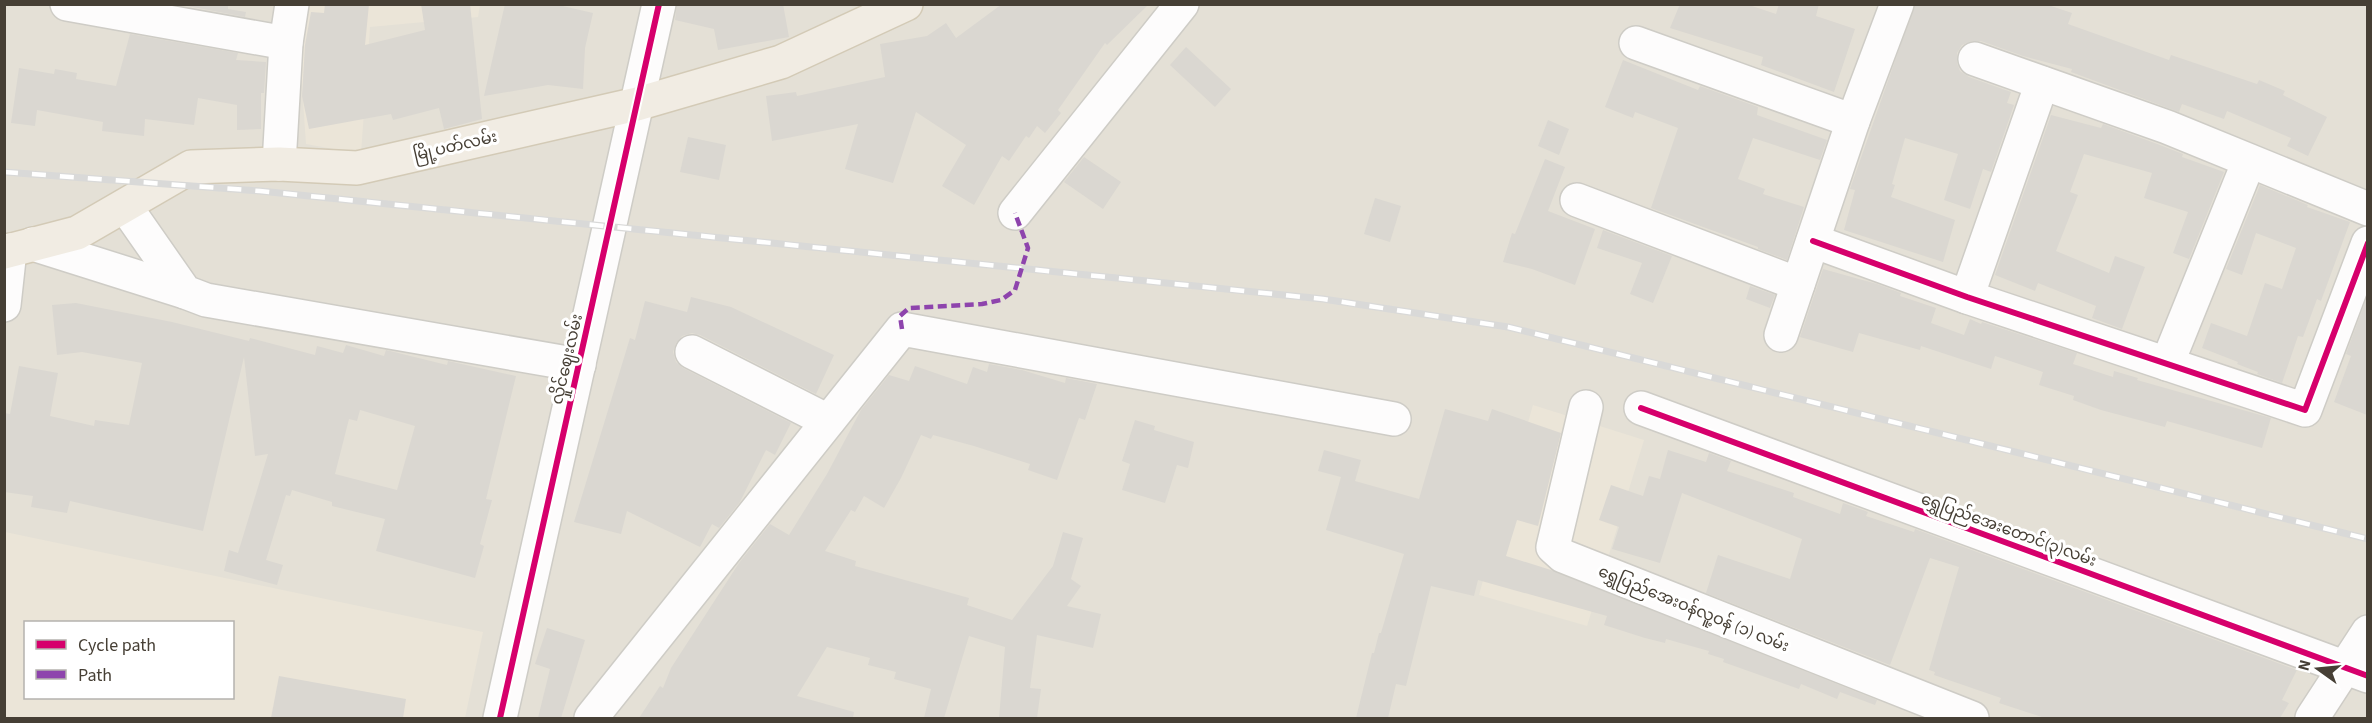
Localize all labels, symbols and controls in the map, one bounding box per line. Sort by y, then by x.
street label: မြို့ပတ်လမ်း [411,125,500,168]
street label: လှိုင်ဈေးလမ်း [545,312,590,407]
street label: ရွှေပြည်အေးတောင်(၃)လမ်း [1917,487,2100,574]
street label: ရွှေပြည်အေးဝန်လူ့ဝန် (၁) လမ်း [1594,560,1793,659]
legend [24,621,234,699]
text: Cycle path [78,633,156,658]
north arrow [2288,639,2348,699]
text: N [2292,657,2316,673]
text: Path [78,663,112,688]

